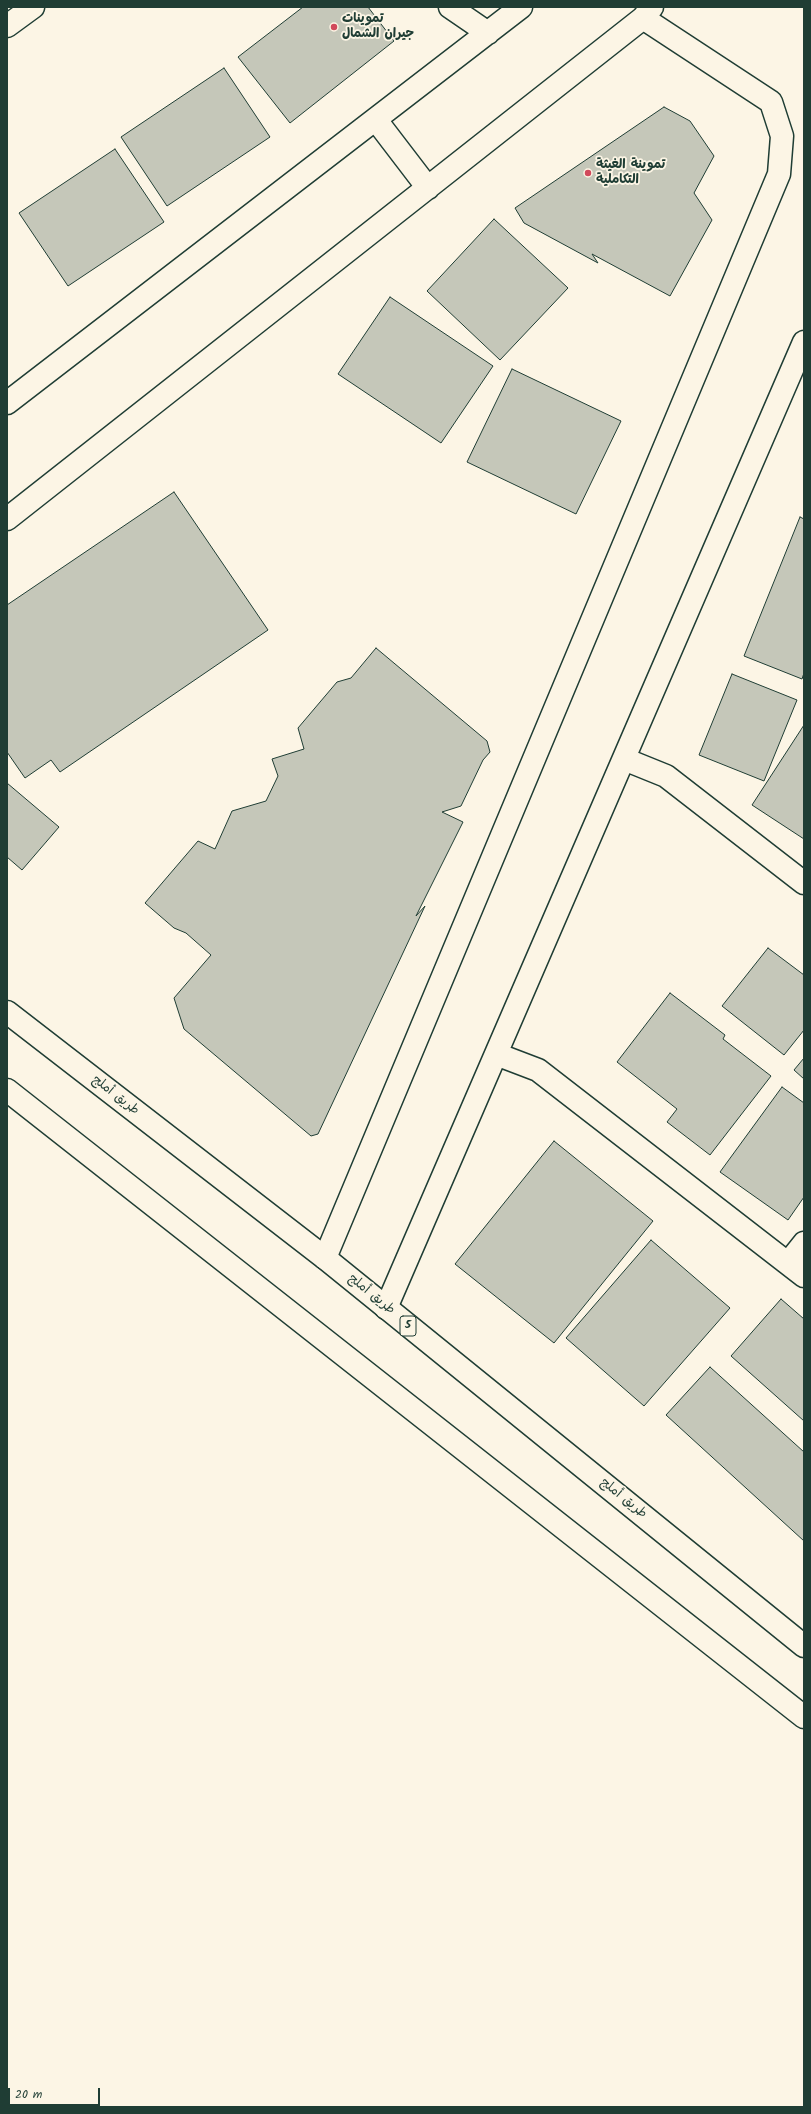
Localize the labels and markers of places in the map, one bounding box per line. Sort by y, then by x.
place label: تموينات جيران الشمال [342,12,414,43]
marker: تموينات جيران الشمال [329,22,339,32]
place label: تموينة الغيثة التكاملية [596,158,665,189]
marker: تموينة الغيثة التكاملية [583,168,593,178]

